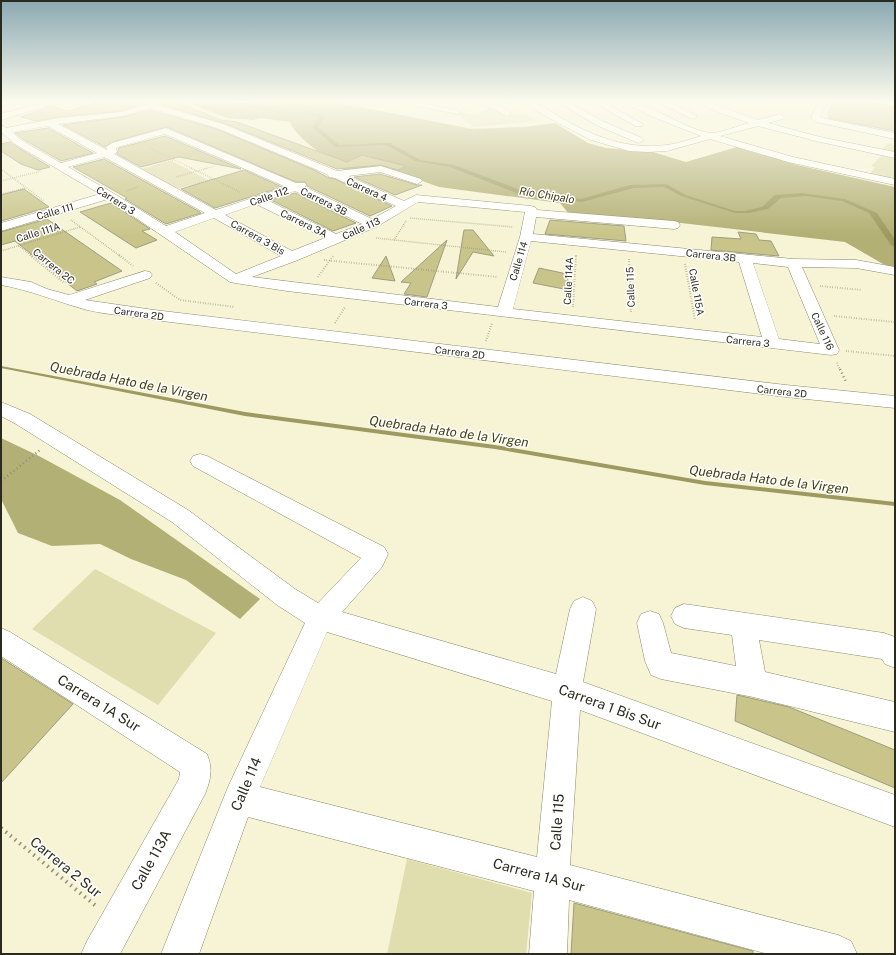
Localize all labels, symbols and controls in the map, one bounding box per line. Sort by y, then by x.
street label: Carrera 4 [345,175,389,203]
street label: Carrera 3 [94,183,138,217]
street label: Calle 112 [248,184,290,208]
street label: Carrera 3B [299,185,350,218]
water label: Río Chipalo [519,185,576,205]
street label: Calle 111 [35,200,75,222]
street label: Carrera 3A [279,206,329,240]
street label: Calle 113 [340,214,382,242]
street label: Carrera 3 Bis [229,217,287,257]
street label: Calle 111A [15,220,61,244]
street label: Calle 114 [506,240,530,282]
street label: Carrera 2C [31,246,77,287]
street label: Carrera 3B [685,246,737,264]
street label: Calle 114A [561,257,575,305]
street label: Calle 115 [623,267,637,307]
street label: Calle 115A [687,267,707,317]
street label: Carrera 3 [404,294,448,312]
street label: Carrera 2D [113,304,165,322]
street label: Calle 116 [809,310,837,352]
street label: Carrera 3 [726,333,770,349]
street label: Carrera 2D [434,343,486,361]
water label: Quebrada Hato de la Virgen [49,359,209,404]
street label: Carrera 2D [756,382,808,400]
water label: Quebrada Hato de la Virgen [368,413,530,450]
water label: Quebrada Hato de la Virgen [688,462,850,497]
street label: Carrera 1A Sur [55,671,143,735]
street label: Carrera 1 Bis Sur [557,681,663,733]
street label: Calle 114 [228,755,265,813]
street label: Calle 115 [547,793,567,851]
street label: Calle 113A [128,827,174,893]
street label: Carrera 2 Sur [27,833,105,901]
street label: Carrera 1A Sur [491,855,587,895]

